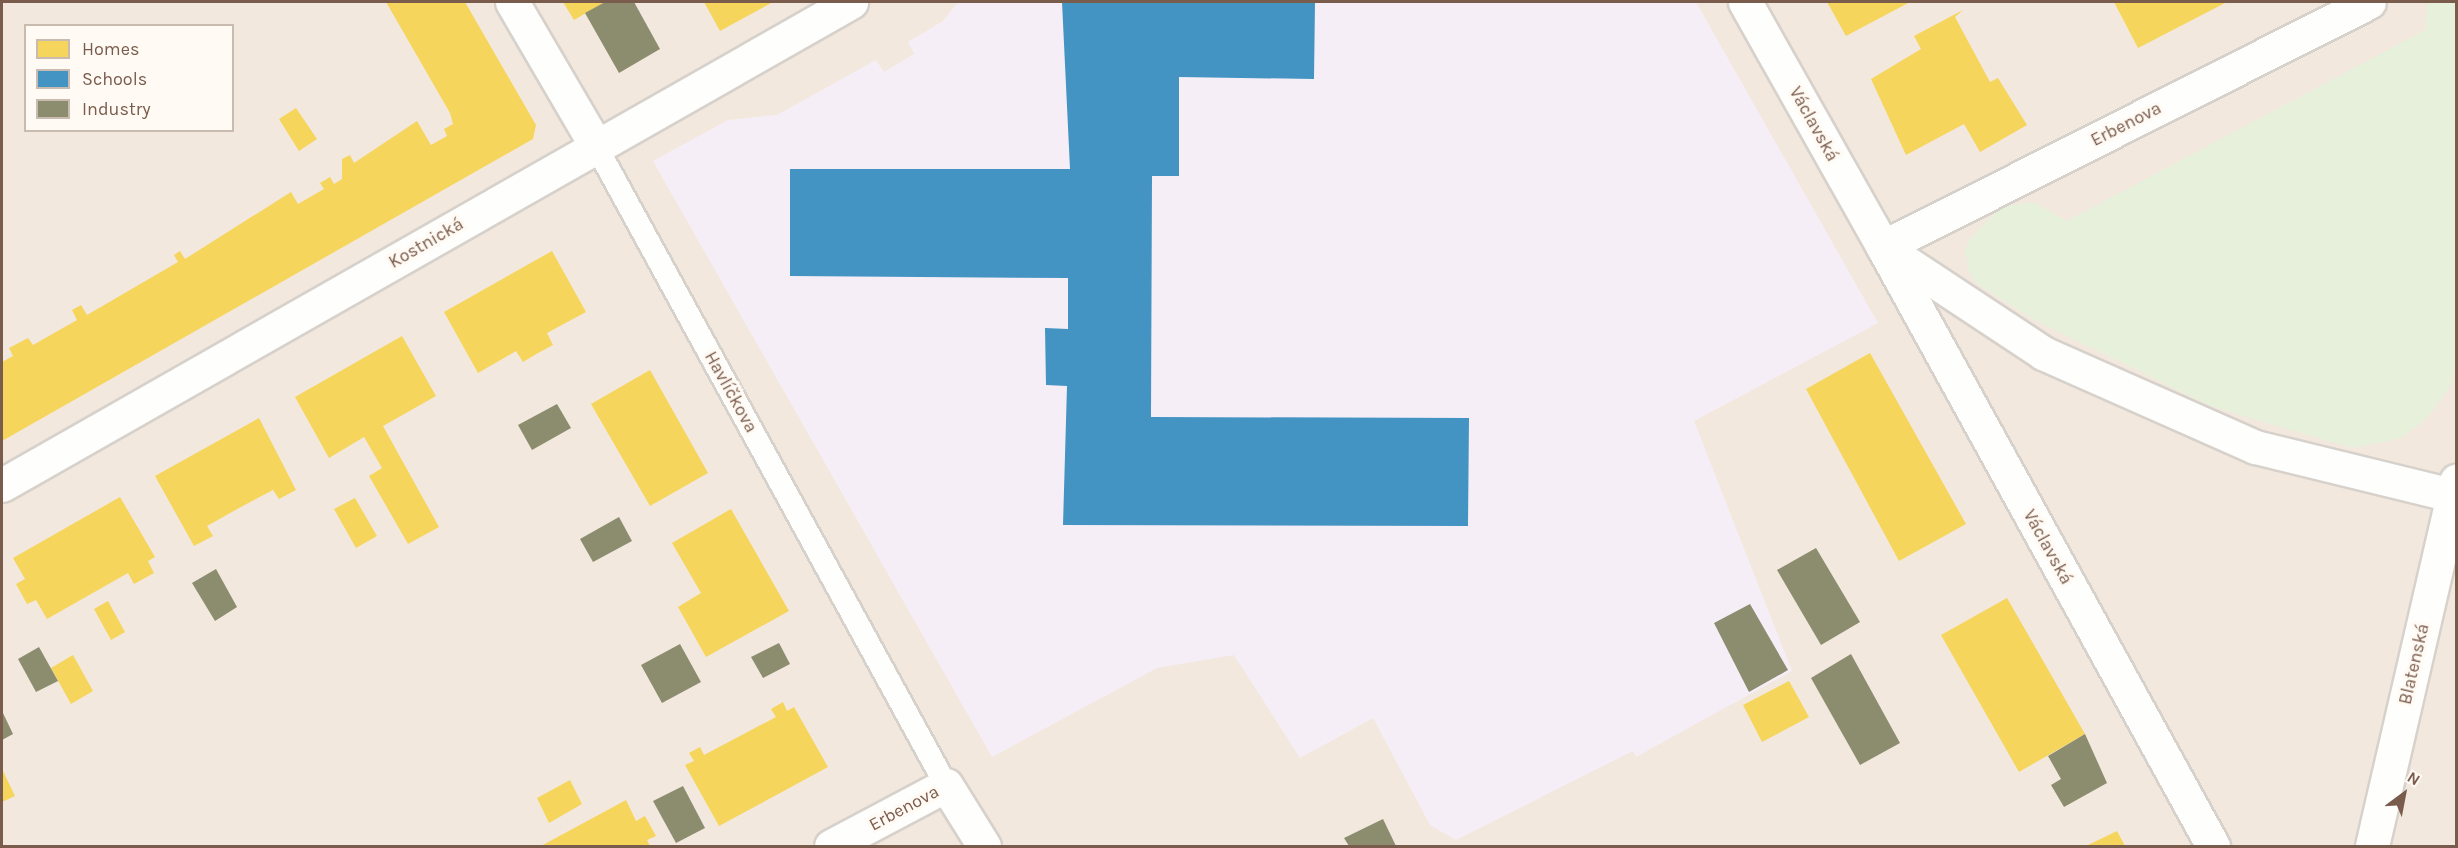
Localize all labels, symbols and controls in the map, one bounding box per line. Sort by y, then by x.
legend [24,24,234,132]
text: Homes [82,38,139,60]
text: Schools [82,68,147,90]
street label: Václavská [1785,83,1843,165]
street label: Erbenova [2087,97,2165,151]
text: Industry [82,98,151,120]
street label: Kostnická [385,213,467,273]
street label: Havlíčkova [700,348,762,436]
street label: Václavská [2019,506,2077,588]
street label: Blatenská [2394,621,2434,707]
north arrow [2374,764,2434,824]
text: N [2404,767,2424,789]
street label: Erbenova [865,781,943,835]

